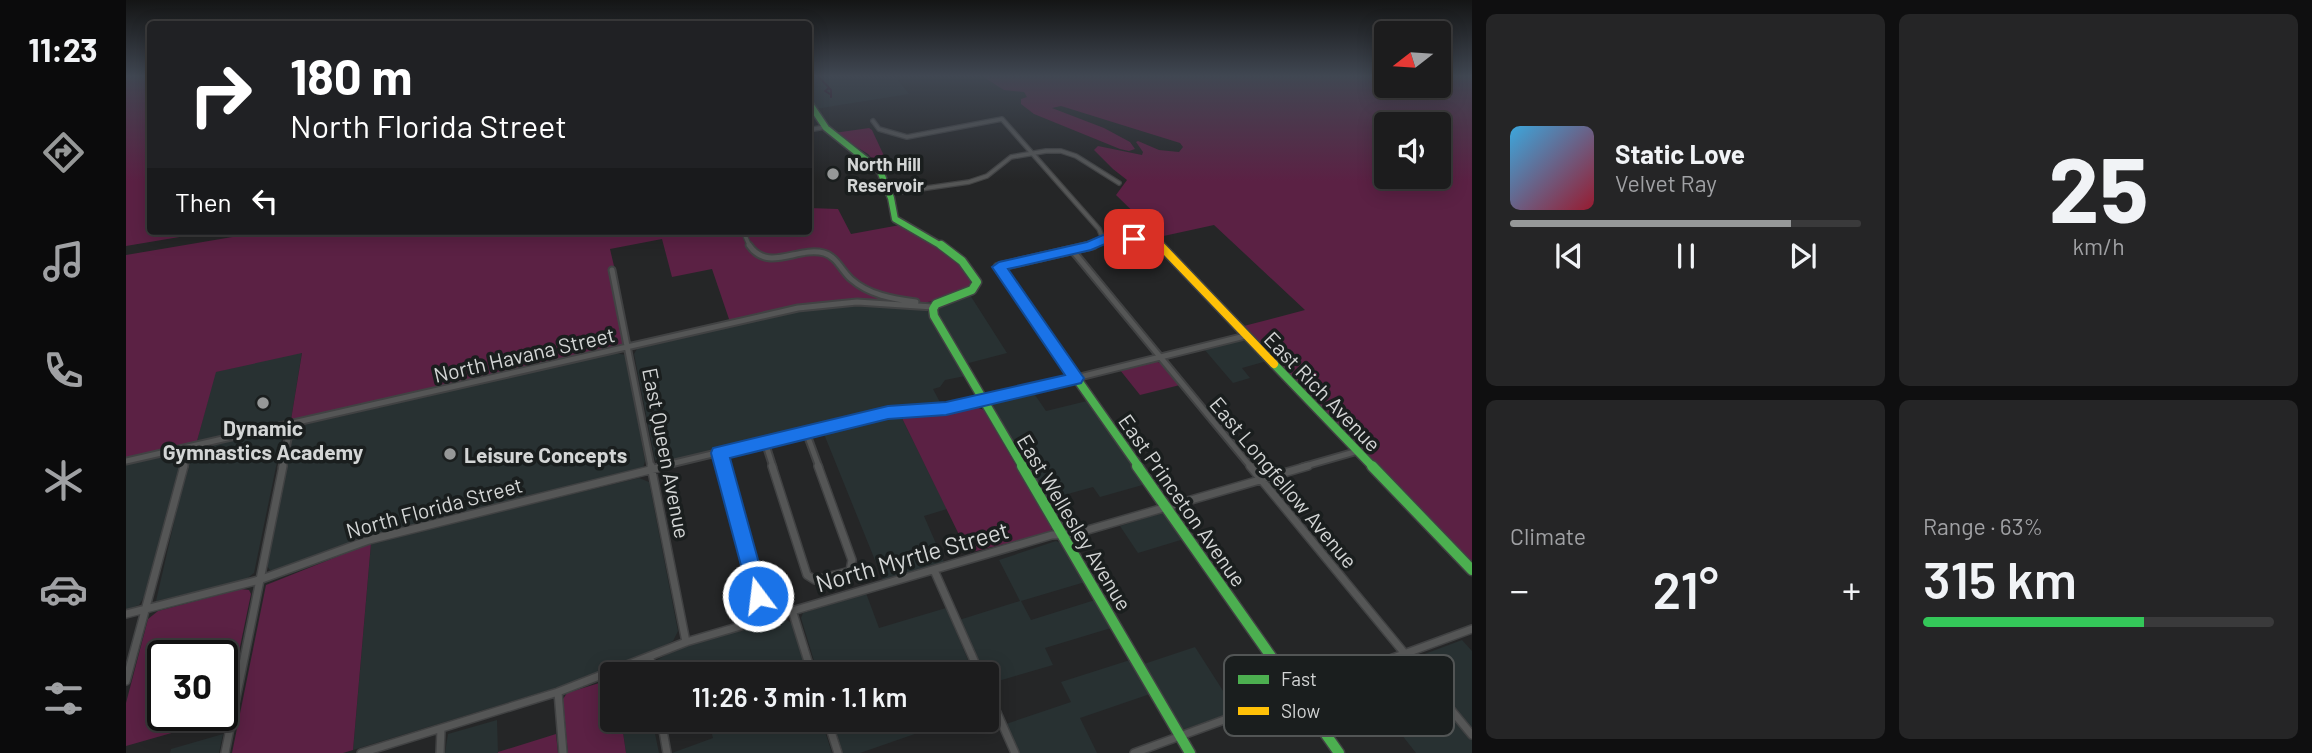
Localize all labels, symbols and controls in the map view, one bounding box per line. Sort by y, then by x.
north arrow [1374,21,1451,98]
map controls [1374,21,1451,189]
text: 11:23 [28,30,98,68]
text: 180 m [290,46,413,105]
icon: right [175,49,266,140]
text: North Florida Street [290,106,567,144]
button: sound [1374,112,1451,189]
icon: directions [39,128,88,177]
text: 25 [2048,132,2149,241]
text: Static Love [1615,138,1745,169]
place label: North Hill Reservoir [847,153,924,196]
marker: North Hill Reservoir [825,166,841,182]
text: Velvet Ray [1615,169,1717,197]
icon: left [246,182,284,220]
text: Then [175,186,232,217]
pin [1104,209,1164,269]
icon: arrive [1115,220,1153,258]
text: km/h [2072,232,2125,260]
icon: music [39,237,88,286]
icon: previous [1550,237,1588,275]
icon: pause [1667,237,1705,275]
icon: next [1784,237,1822,275]
street label: North Havana Street [431,321,617,387]
street label: East Rich Avenue [1260,326,1386,456]
icon: phone [39,346,88,395]
street label: East Queen Avenue [638,366,696,540]
street label: East Longfellow Avenue [1205,391,1363,573]
marker: Dynamic Gymnastics Academy [255,395,271,411]
street label: East Princeton Avenue [1114,409,1252,591]
place label: Dynamic Gymnastics Academy [163,415,364,464]
street label: East Wellesley Avenue [1012,429,1138,615]
place label: Leisure Concepts [464,442,627,467]
marker: Leisure Concepts [442,446,458,462]
icon: climate [39,456,88,505]
street label: North Florida Street [343,471,525,543]
text: Range · 63% [1923,512,2043,540]
street label: North Myrtle Street [812,515,1012,597]
text: Climate [1510,522,1586,550]
text: 315 km [1923,547,2077,609]
text: 21° [1652,557,1719,619]
position arrow [721,559,795,633]
icon: car [39,565,88,614]
text: − [1510,566,1529,612]
text: + [1842,566,1861,612]
speed limit sign: 30 [147,640,238,731]
legend [1224,655,1454,736]
text: Fast [1281,667,1317,690]
icon: filters [39,674,88,723]
text: 11:26 · 3 min · 1.1 km [692,681,907,712]
text: Slow [1281,699,1320,722]

